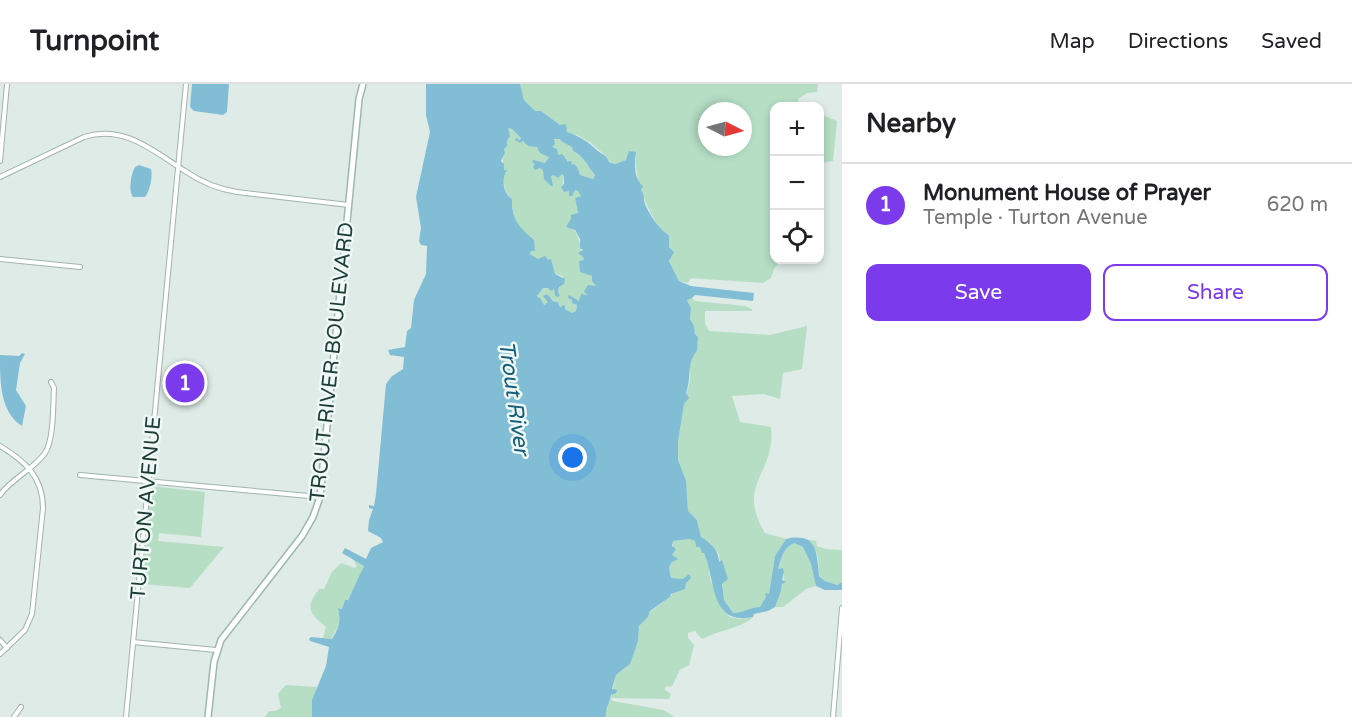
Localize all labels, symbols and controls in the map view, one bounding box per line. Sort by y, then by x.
text: Turnpoint [30,24,159,58]
text: Map [1049,29,1095,54]
text: Directions [1128,29,1228,54]
text: Saved [1261,29,1322,54]
north arrow [698,102,752,156]
map controls [770,102,824,264]
button: + [770,102,824,156]
text: Nearby [866,108,956,139]
button: − [770,156,824,210]
text: Monument House of Prayer [923,180,1211,206]
text: 1 [879,193,892,217]
text: 620 m [1267,193,1328,217]
text: Temple · Turton Avenue [923,206,1148,230]
button: locate [770,210,824,264]
street label: TROUT RIVER BOULEVARD [305,221,359,503]
button: Save [866,264,1091,321]
button: Share [1103,264,1328,321]
water label: Trout River [493,339,535,459]
pin: 1 [166,360,204,406]
street label: TURTON AVENUE [126,415,166,601]
your location [558,443,587,472]

